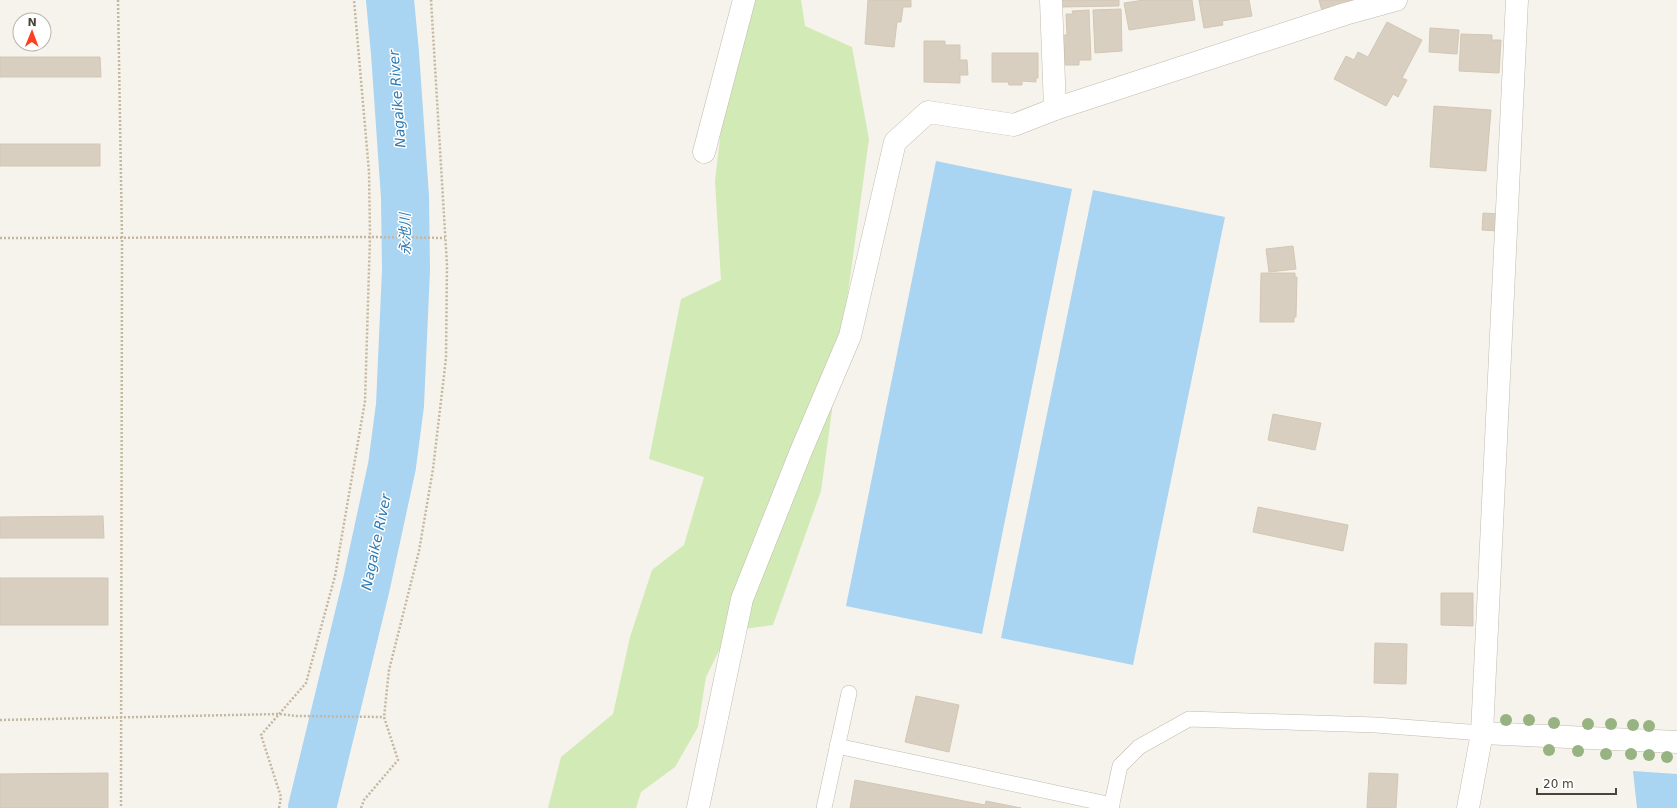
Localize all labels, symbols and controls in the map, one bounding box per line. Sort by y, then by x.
north arrow [12,12,52,52]
text: N [27,16,37,29]
water label: Nagaike River [386,48,408,148]
water label: 永池川 [397,211,413,255]
water label: Nagaike River [358,491,394,592]
scale bar [1537,770,1616,796]
text: 20 m [1543,777,1574,791]

